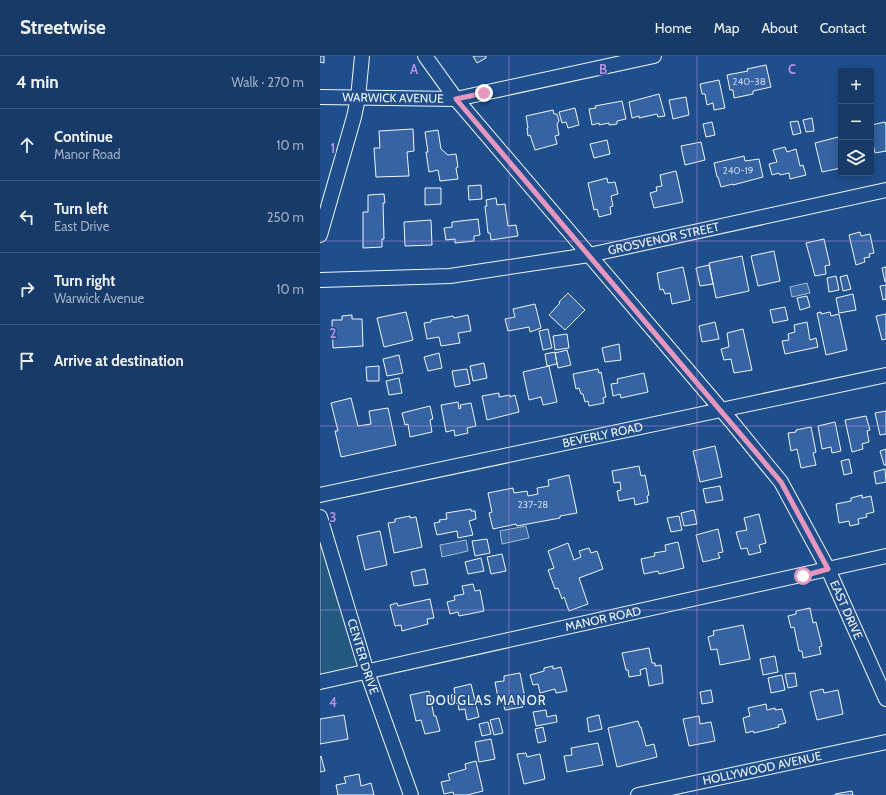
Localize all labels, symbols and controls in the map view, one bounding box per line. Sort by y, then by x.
text: Streetwise [20,16,106,39]
text: Home [655,19,692,37]
text: Map [714,19,739,37]
text: About [761,19,798,37]
text: Contact [820,19,866,37]
text: A [410,61,419,77]
text: B [599,61,607,77]
text: C [788,61,796,77]
map controls [838,68,874,176]
button: + [838,68,874,104]
text: 4 min [16,72,59,92]
text: Walk · 270 m [232,74,304,90]
house number: 240-38 [732,75,766,88]
route end [475,84,493,102]
street label: WARWICK AVENUE [342,89,444,106]
button: − [838,104,874,140]
text: Continue [54,128,113,146]
icon: ahead [16,134,38,156]
text: 10 m [276,137,304,153]
text: 1 [331,140,335,156]
button: layers [838,140,874,176]
text: Manor Road [54,146,120,162]
house number: 240-19 [722,164,754,177]
text: Turn left [54,200,108,218]
icon: left [16,206,38,228]
text: 250 m [267,209,304,225]
text: East Drive [54,218,109,234]
street label: GROSVENOR STREET [606,219,721,258]
text: Turn right [54,272,115,290]
icon: right [16,278,38,300]
text: 10 m [276,281,304,297]
text: Warwick Avenue [54,290,144,306]
text: 2 [330,325,337,341]
icon: arrive [16,350,38,372]
text: Arrive at destination [54,352,184,370]
street label: BEVERLY ROAD [561,419,644,450]
house number: 237-28 [518,498,548,511]
text: 3 [329,509,337,525]
route start [794,567,812,585]
street label: EAST DRIVE [827,578,867,642]
street label: MANOR ROAD [564,603,643,634]
street label: CENTER DRIVE [344,617,383,697]
district label: DOUGLAS MANOR [425,692,547,708]
text: 4 [329,694,337,710]
street label: HOLLYWOOD AVENUE [701,748,823,788]

